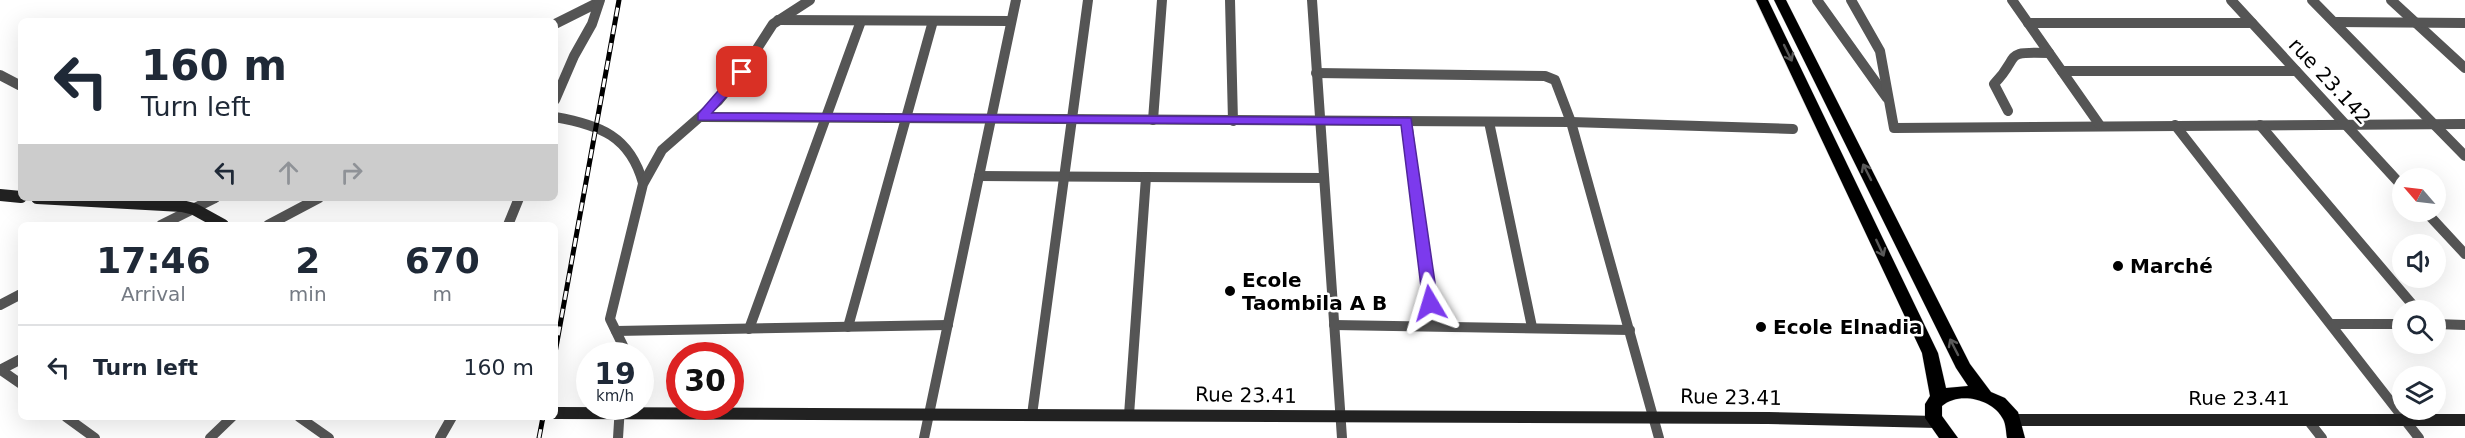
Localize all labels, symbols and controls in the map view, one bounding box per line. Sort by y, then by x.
street label: rue 23.142 [2284,33,2376,129]
text: 160 m [141,41,287,90]
icon: left [42,42,120,120]
one-way arrow [1782,43,1794,61]
pin [716,46,767,97]
icon: arrive [725,55,758,88]
text: Turn left [141,91,251,122]
icon: left [209,156,242,189]
icon: ahead [272,156,305,189]
icon: right [335,156,368,189]
one-way arrow [1860,164,1872,182]
north arrow [2392,168,2446,222]
map controls [2392,168,2446,420]
button: sound [2392,234,2446,288]
one-way arrow [1875,238,1887,256]
text: 17:46 [96,240,211,281]
text: 2 [295,240,320,281]
text: 670 [405,240,480,281]
place label: Marché [2130,254,2213,278]
marker: Marché [2111,259,2125,273]
place label: Ecole Taombila A B [1242,268,1387,315]
position arrow [1398,271,1462,335]
text: Arrival [121,282,186,306]
text: min [289,282,327,306]
text: m [433,282,452,306]
marker: Ecole Taombila A B [1223,284,1237,298]
button: search [2392,300,2446,354]
place label: Ecole Elnadia [1773,315,1923,339]
marker: Ecole Elnadia [1754,320,1768,334]
one-way arrow [1947,338,1959,356]
speed limit sign: 30 [666,342,744,420]
icon: left [42,351,75,384]
text: Turn left [93,355,198,380]
text: 160 m [464,355,534,380]
text: 19 [594,356,636,391]
button: layers [2392,366,2446,420]
street label: Rue 23.41 [1195,382,1297,408]
street label: Rue 23.41 [1680,384,1782,410]
street label: Rue 23.41 [2188,386,2290,410]
text: km/h [596,387,634,405]

